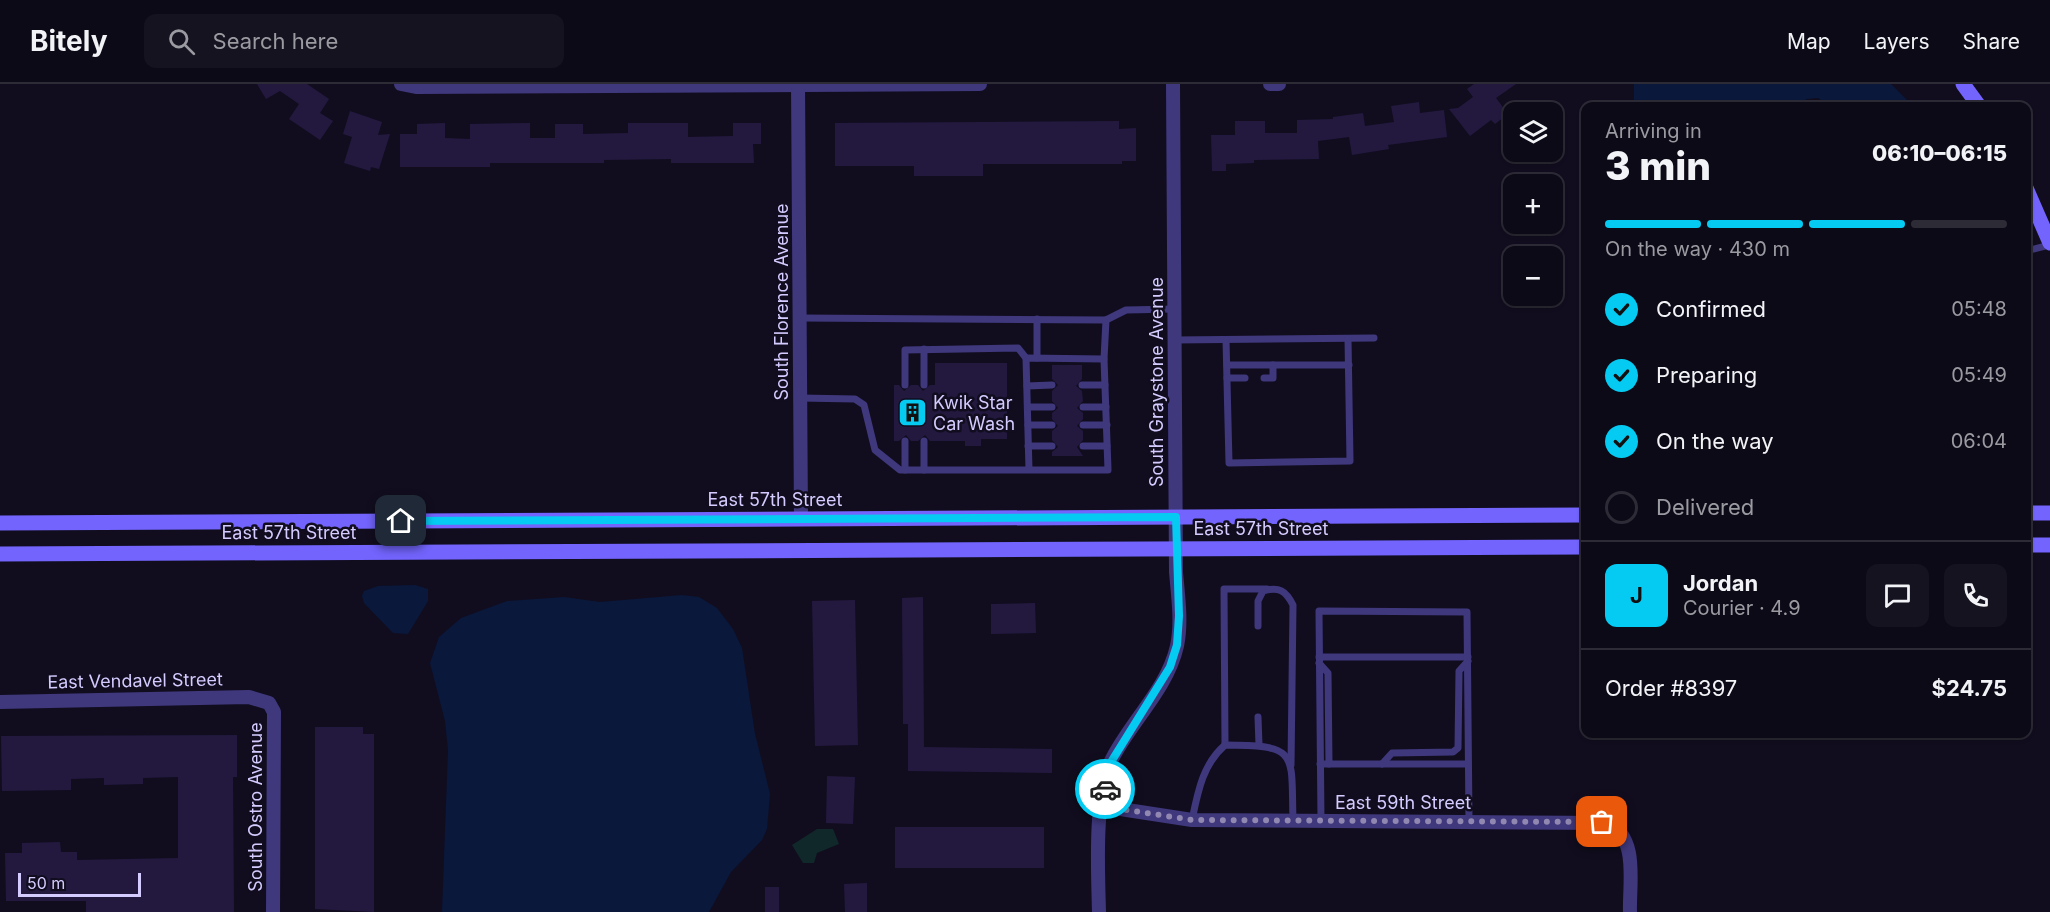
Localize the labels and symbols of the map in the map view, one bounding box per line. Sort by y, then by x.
street label: South Florence Avenue [771,203,792,401]
street label: South Graystone Avenue [1146,277,1167,487]
place label: Kwik Star Car Wash [933,392,1015,434]
building icon: Kwik Star Car Wash [896,397,928,429]
street label: East 57th Street [708,489,843,510]
pin [375,495,426,546]
street label: East 57th Street [1194,518,1329,539]
street label: East 57th Street [222,522,357,543]
street label: East Vendavel Street [47,668,223,693]
street label: South Ostro Avenue [245,722,266,892]
courier [1075,759,1135,819]
street label: East 59th Street [1335,792,1471,813]
pin [1576,796,1627,847]
scale bar [18,870,141,898]

